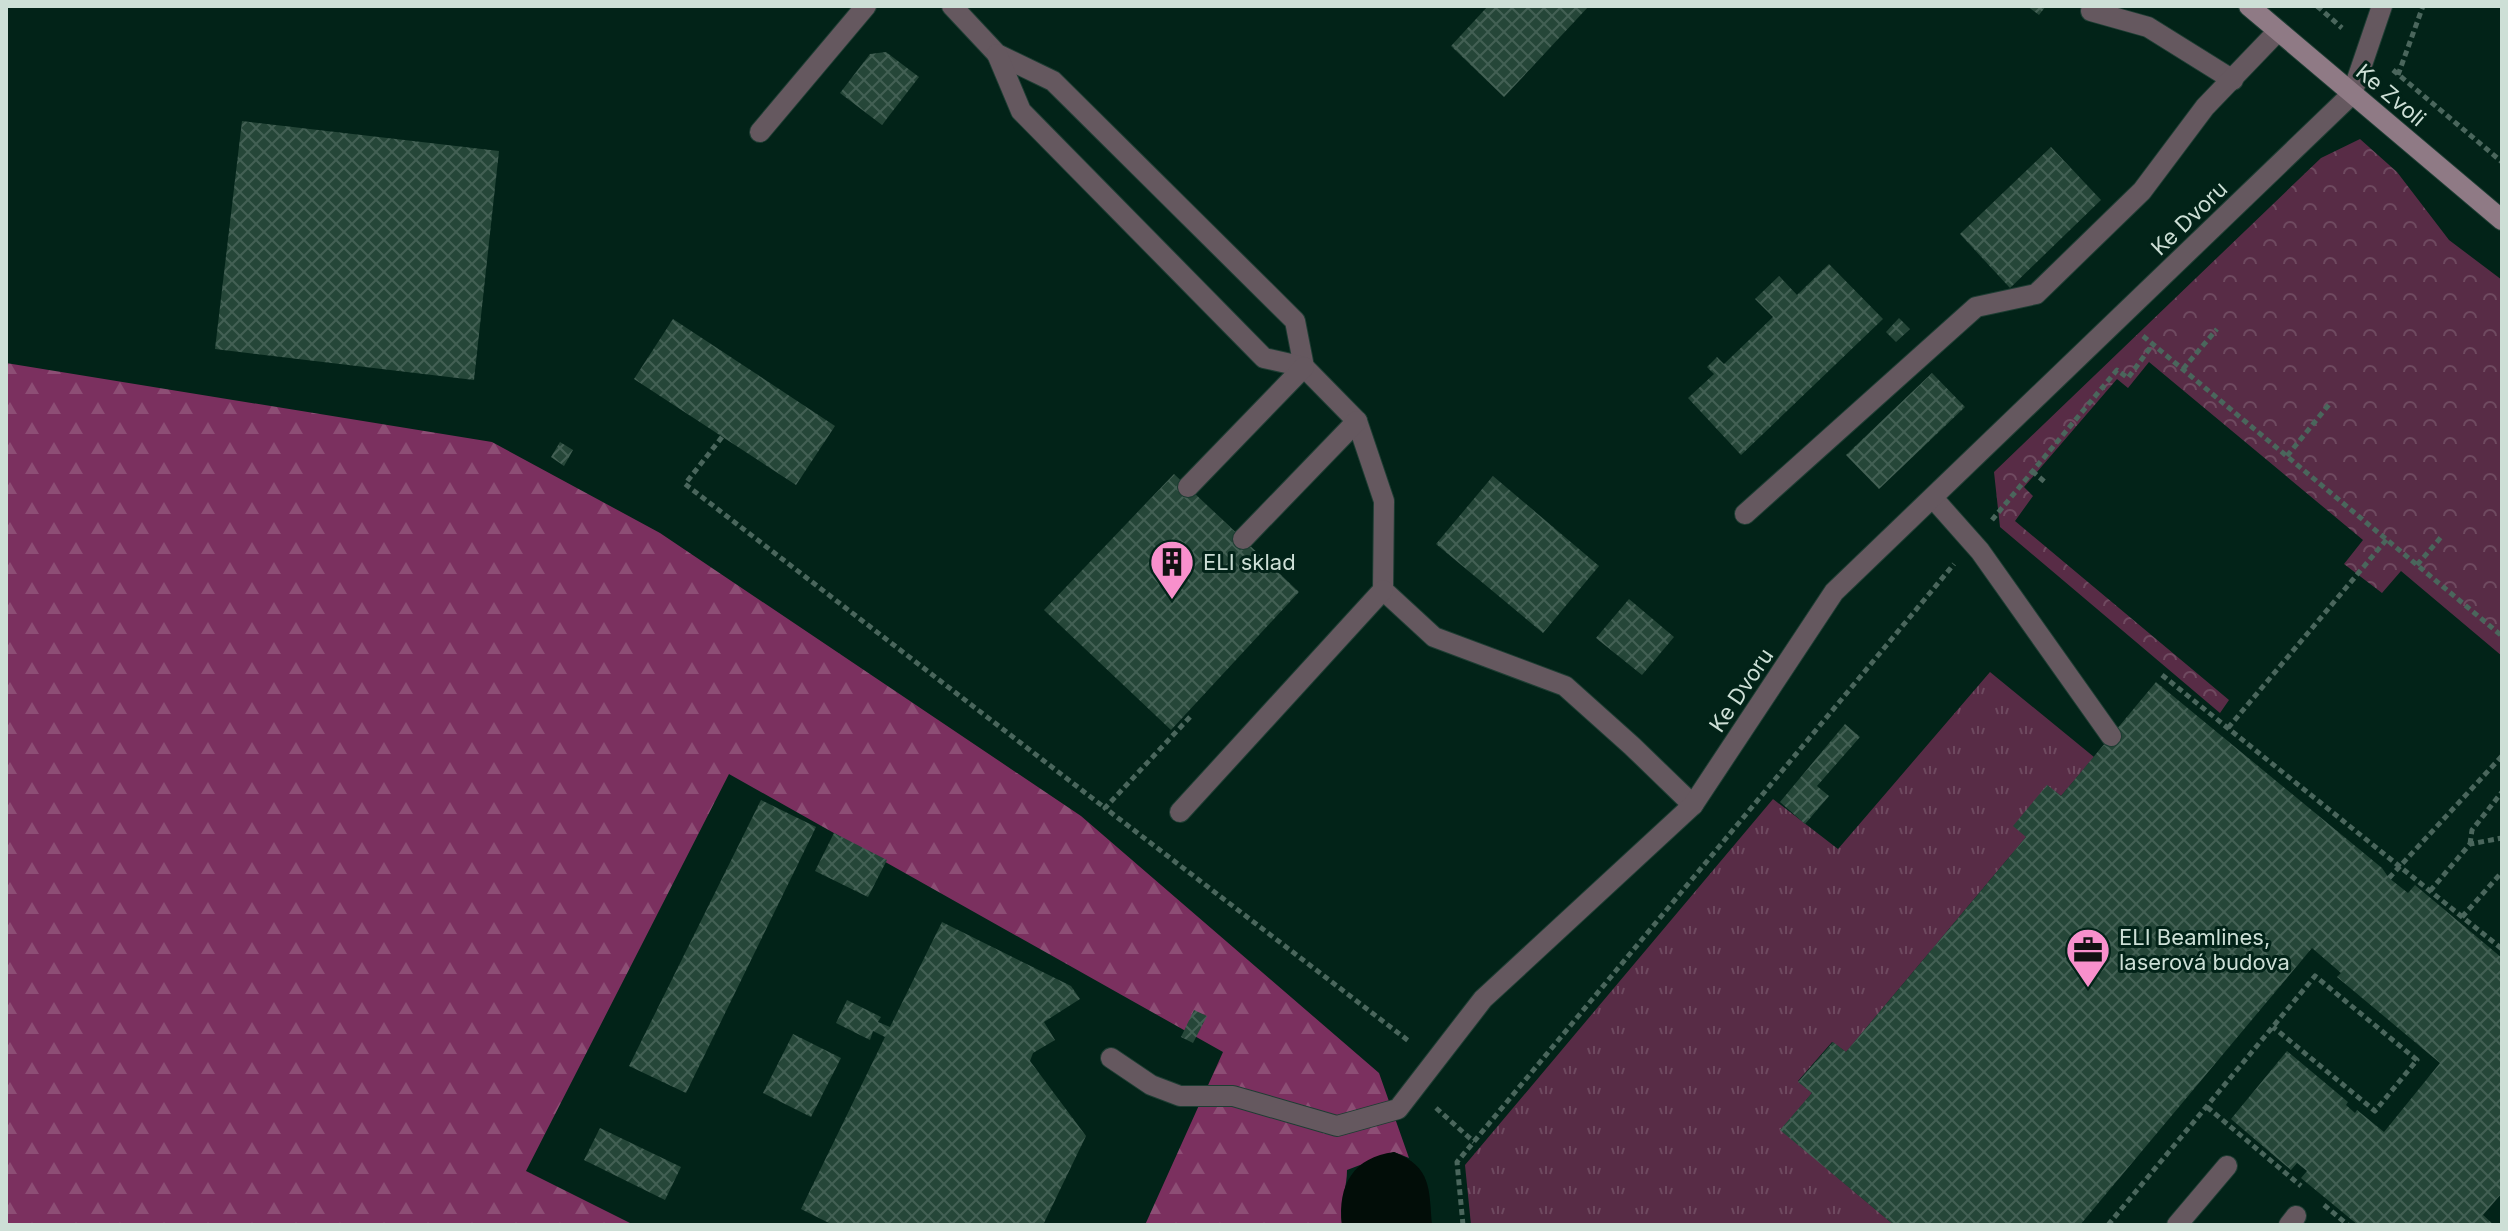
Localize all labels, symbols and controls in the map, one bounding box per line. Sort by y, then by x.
street label: Ke Zvoli [2351,59,2431,131]
street label: Ke Dvoru [2146,176,2232,260]
building icon: ELI sklad [1148,538,1196,601]
place label: ELI sklad [1203,549,1296,575]
street label: Ke Dvoru [1704,643,1778,737]
place label: ELI Beamlines, laserová budova [2119,924,2290,975]
office icon: ELI Beamlines, laserová budova [2064,926,2112,989]

